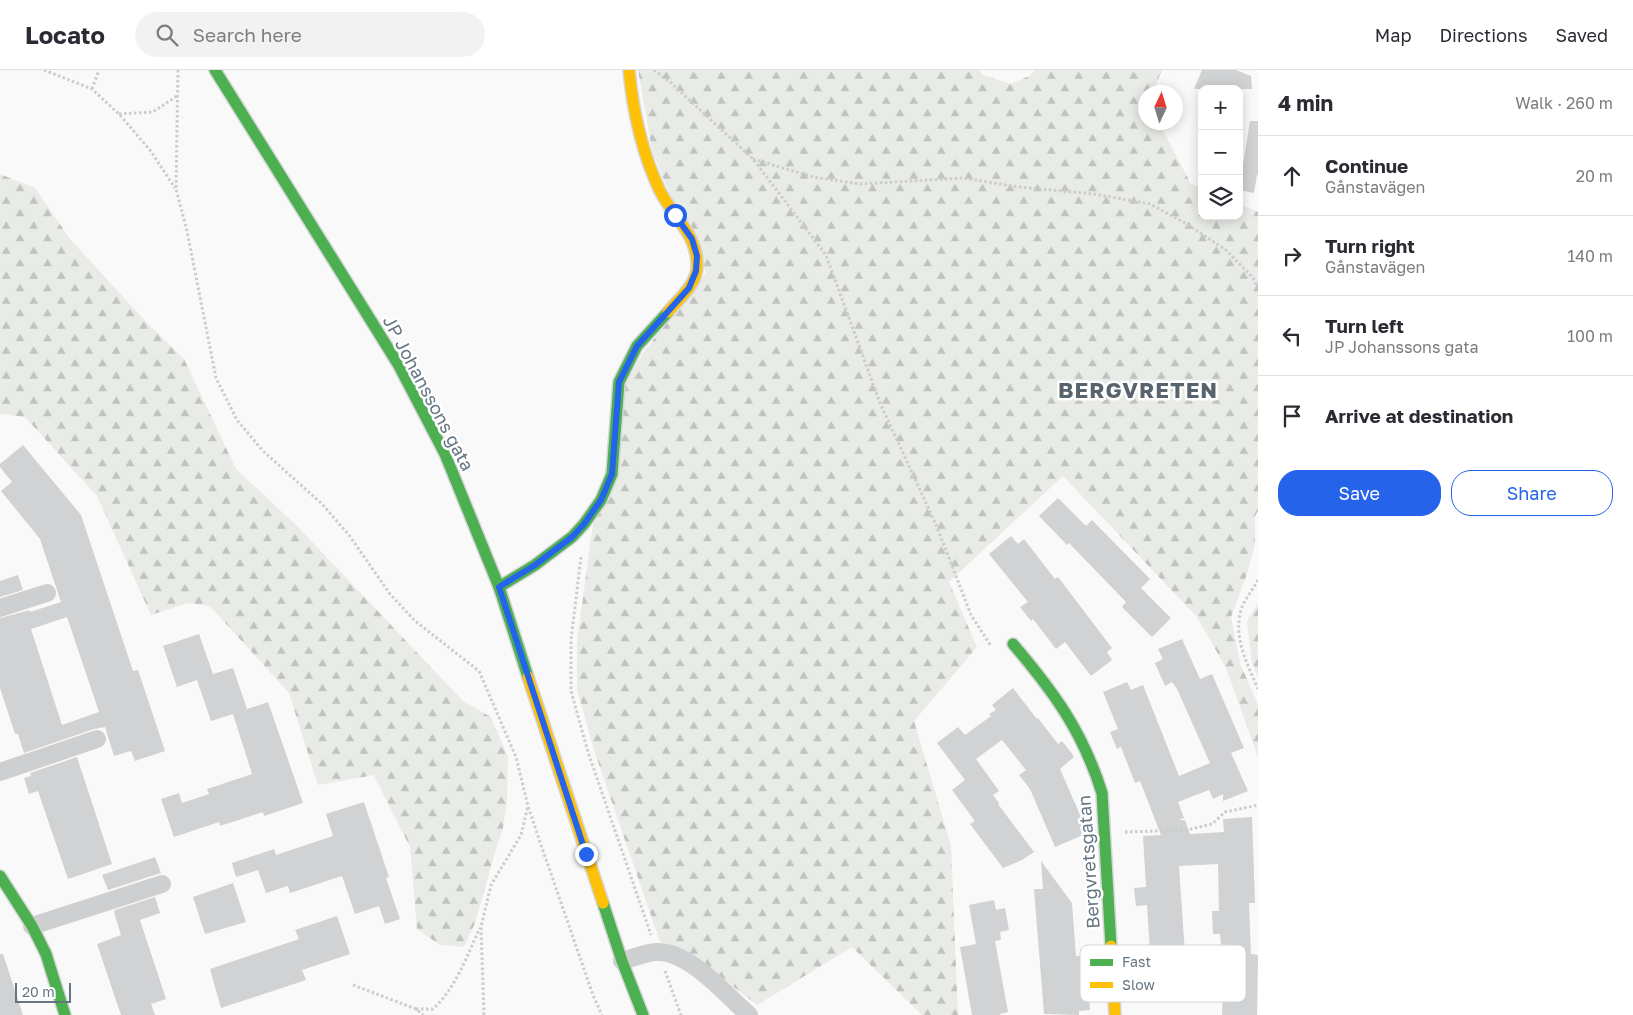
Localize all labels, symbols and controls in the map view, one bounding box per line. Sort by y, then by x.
search box [135,12,485,57]
text: Locato [25,20,105,49]
icon: search [153,21,181,49]
text: Search here [193,23,302,46]
text: Map [1375,24,1411,46]
text: Directions [1439,24,1527,46]
text: Saved [1555,24,1608,46]
north arrow [1138,85,1183,130]
map controls [1198,85,1243,220]
button: + [1198,85,1243,130]
text: 4 min [1278,90,1333,116]
text: Walk · 260 m [1515,93,1613,113]
button: − [1198,130,1243,175]
text: Continue [1325,154,1408,177]
icon: ahead [1278,162,1306,190]
text: 20 m [1576,166,1613,186]
button: layers [1198,175,1243,220]
text: Gånstavägen [1325,177,1425,197]
route start [664,204,687,227]
text: Turn right [1325,234,1415,257]
icon: right [1278,242,1306,270]
text: 140 m [1567,246,1613,266]
text: Gånstavägen [1325,257,1425,277]
street label: JP Johanssons gata [379,312,479,474]
text: Turn left [1325,314,1404,337]
icon: left [1278,322,1306,350]
text: 100 m [1567,326,1613,346]
text: JP Johanssons gata [1325,337,1479,357]
district label: BERGVRETEN [1058,376,1218,403]
icon: arrive [1278,402,1306,430]
text: Arrive at destination [1325,404,1513,427]
button: Save [1278,470,1441,516]
button: Share [1451,470,1613,516]
street label: Bergvretsgatan [1072,794,1104,930]
route end [575,843,598,866]
legend [1080,945,1246,1002]
text: Fast [1122,953,1151,970]
text: Slow [1122,976,1155,993]
scale bar [15,980,71,1003]
text: 20 m [22,983,55,1000]

